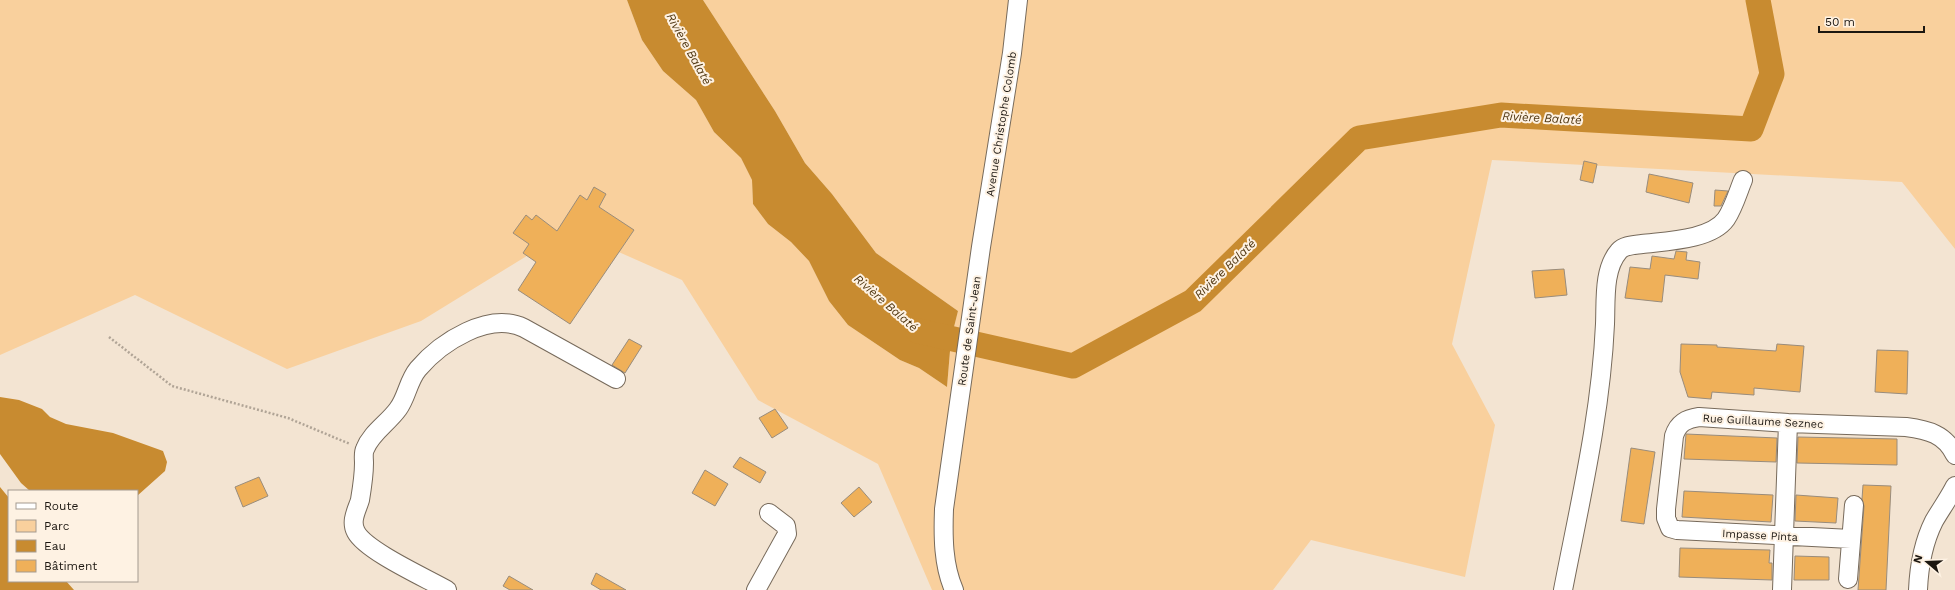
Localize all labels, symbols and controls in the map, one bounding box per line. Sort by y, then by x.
scale bar [1819,8,1924,34]
water label: Rivière Balaté [664,11,714,87]
text: 50 m [1825,15,1855,29]
street label: Avenue Christophe Colomb [984,51,1019,198]
water label: Rivière Balaté [1502,109,1582,127]
water label: Rivière Balaté [1191,236,1259,302]
water label: Rivière Balaté [851,272,921,334]
street label: Route de Saint-Jean [955,275,984,387]
street label: Rue Guillaume Seznec [1702,412,1824,431]
legend [8,490,138,582]
text: Route [44,499,78,513]
text: Parc [44,519,70,533]
street label: Impasse Pinta [1722,527,1798,544]
text: Eau [44,539,66,553]
north arrow [1907,542,1947,582]
text: N [1911,553,1925,565]
text: Bâtiment [44,559,97,573]

